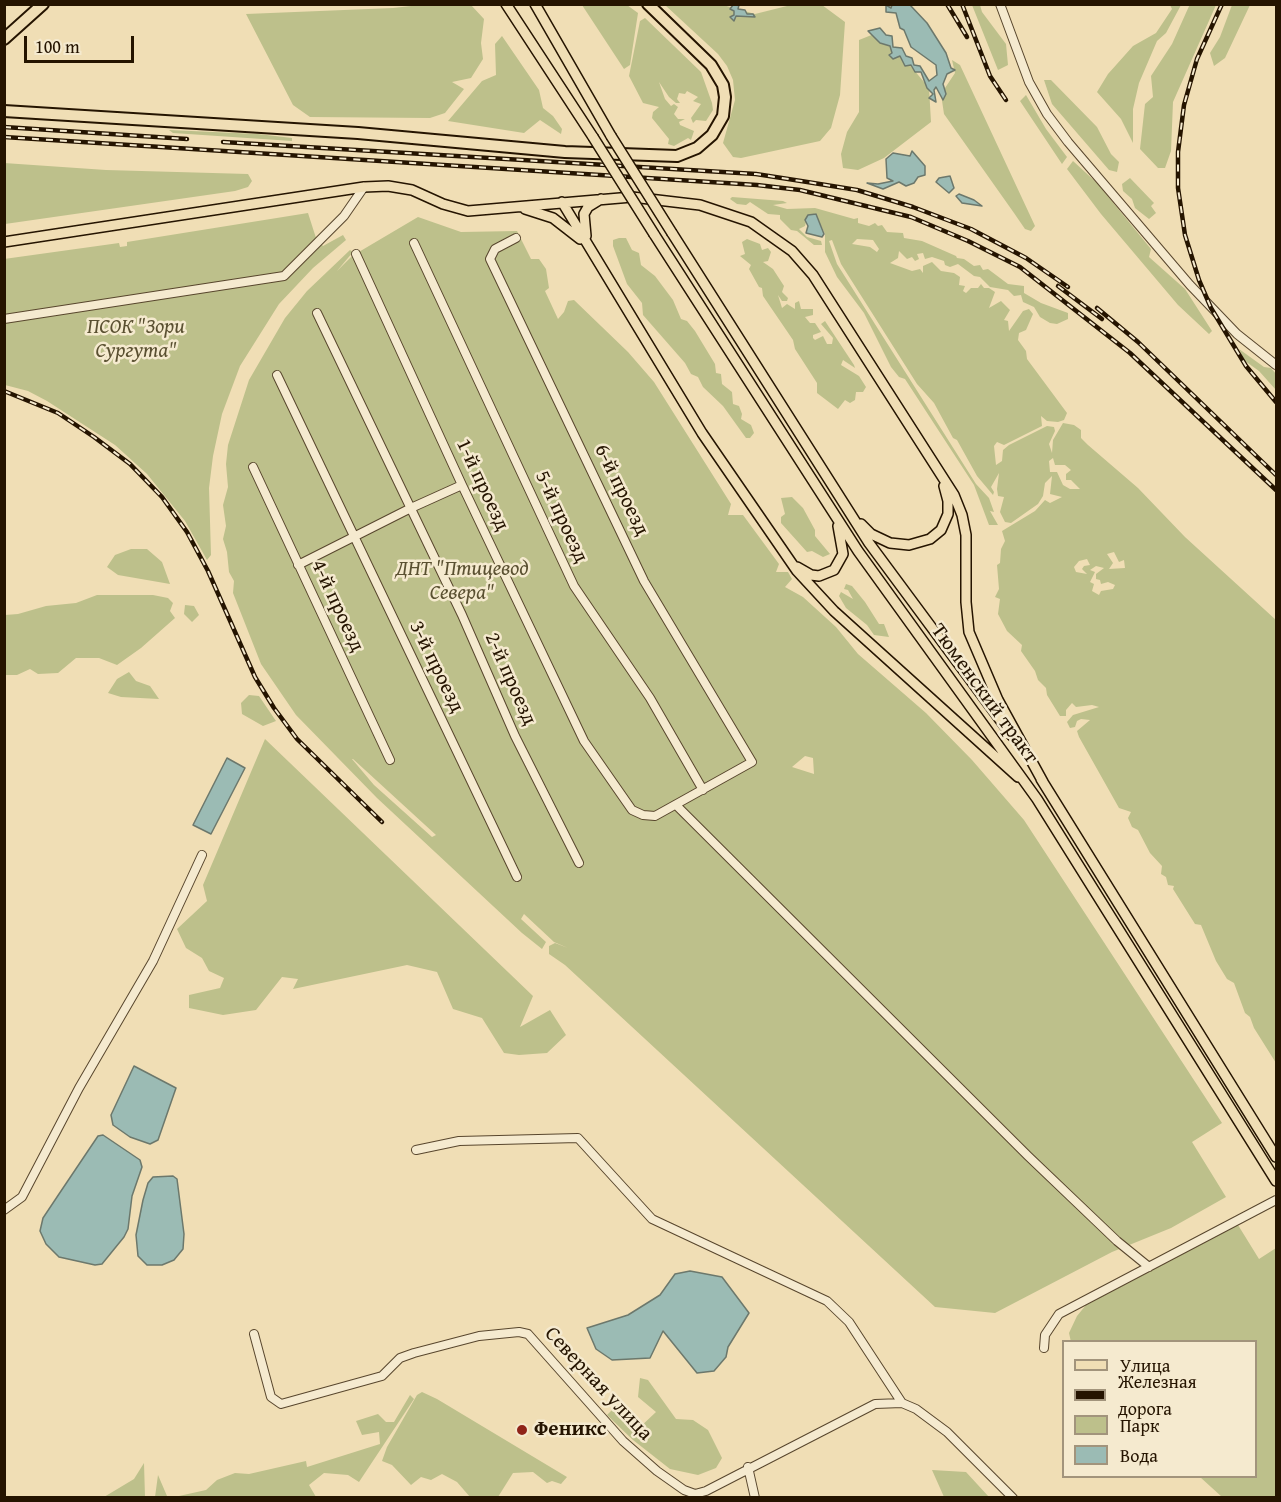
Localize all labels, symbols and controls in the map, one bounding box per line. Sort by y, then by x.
scale bar [27,24,136,62]
text: 100 m [35,33,80,60]
park label: ПСОК "Зори Сургута" [87,315,185,365]
street label: 1-й проезд [450,435,514,535]
street label: 6-й проезд [588,440,654,540]
street label: 5-й проезд [529,467,593,567]
street label: 4-й проезд [305,556,369,656]
park label: ДНТ "Птицевод Севера" [396,557,528,607]
street label: 3-й проезд [403,617,469,717]
street label: Тюменский тракт [925,619,1043,769]
street label: 2-й проезд [478,629,542,729]
street label: Северная улица [539,1322,657,1446]
legend [1062,1340,1257,1478]
text: Улица [1120,1352,1170,1379]
text: Железная дорога [1118,1368,1197,1422]
text: Парк [1120,1412,1159,1439]
place label: Феникс [534,1417,606,1443]
marker: Феникс [515,1423,529,1437]
text: Вода [1120,1442,1158,1469]

